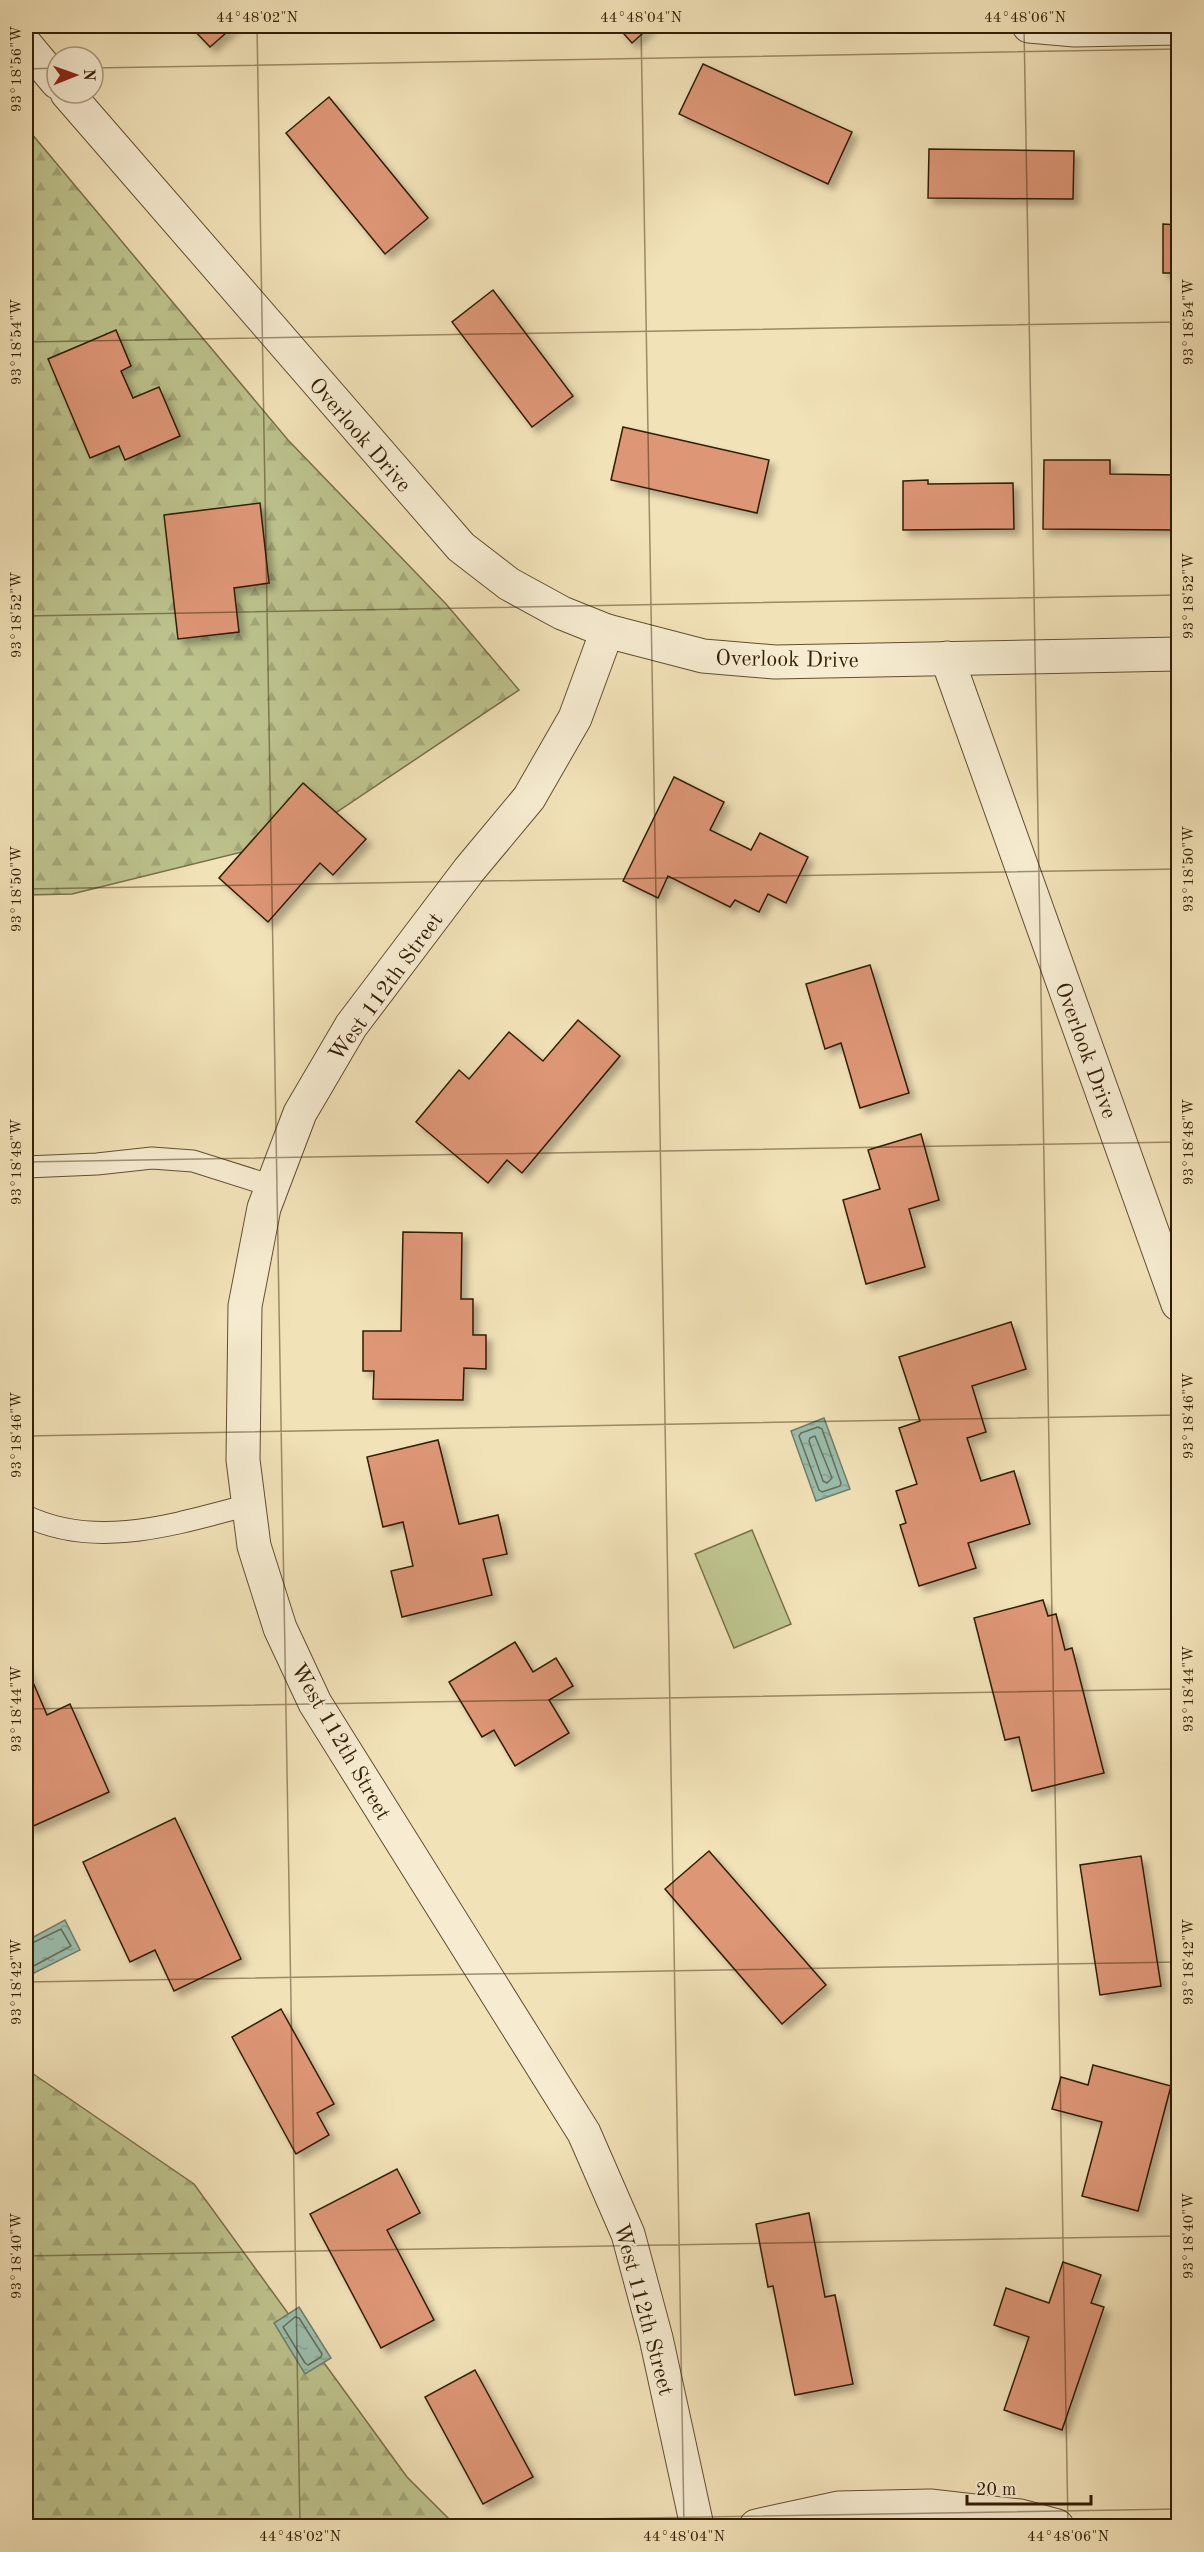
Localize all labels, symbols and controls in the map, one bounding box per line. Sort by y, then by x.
text: 44°48'02"N [216,11,298,26]
text: 44°48'04"N [600,11,682,26]
text: 44°48'06"N [984,11,1066,26]
text: 93°18'56"W [10,26,25,112]
north arrow [45,45,105,105]
text: N [80,69,96,82]
text: 93°18'54"W [1182,279,1197,365]
text: 93°18'54"W [10,299,25,385]
street label: Overlook Drive [304,374,415,497]
text: 93°18'52"W [1182,553,1197,639]
text: 93°18'52"W [10,572,25,658]
street label: Overlook Drive [715,648,859,672]
text: 93°18'50"W [1182,826,1197,912]
text: 93°18'50"W [10,846,25,932]
street label: West 112th Street [326,909,448,1065]
street label: Overlook Drive [1050,980,1120,1122]
text: 93°18'48"W [1182,1099,1197,1185]
text: 93°18'48"W [10,1119,25,1205]
text: 93°18'46"W [1182,1373,1197,1459]
text: 93°18'46"W [10,1392,25,1478]
text: 93°18'44"W [1182,1646,1197,1732]
street label: West 112th Street [286,1660,394,1824]
text: 93°18'44"W [10,1666,25,1752]
text: 93°18'42"W [1182,1919,1197,2005]
text: 93°18'42"W [10,1939,25,2025]
text: 93°18'40"W [1182,2193,1197,2279]
text: 93°18'40"W [10,2213,25,2299]
street label: West 112th Street [609,2221,677,2398]
scale bar [967,2468,1092,2506]
text: 20 m [976,2481,1016,2499]
text: 44°48'02"N [259,2530,341,2545]
text: 44°48'04"N [643,2530,725,2545]
text: 44°48'06"N [1027,2530,1109,2545]

